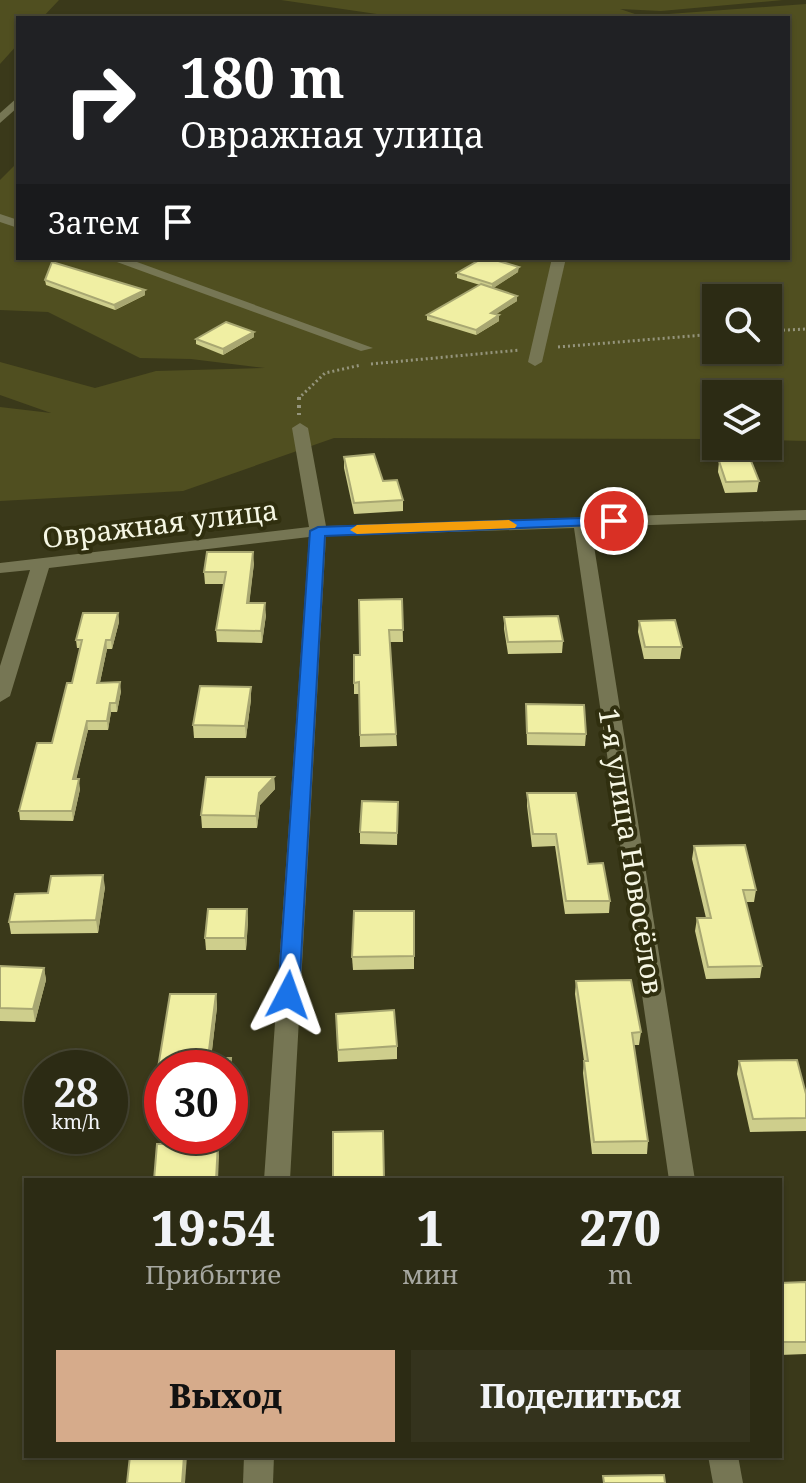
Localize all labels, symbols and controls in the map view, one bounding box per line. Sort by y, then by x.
text: 180 m [180,38,345,114]
icon: right [48,48,152,152]
text: Овражная улица [180,110,484,159]
icon: arrive [156,200,200,244]
text: Затем [48,202,140,243]
map controls [702,284,782,460]
button: search [702,284,782,364]
button: layers [702,380,782,460]
pin [580,487,648,555]
street label: Овражная улица [40,490,280,556]
icon: arrive [592,499,636,543]
street label: 1-я улица Новосёлов [591,705,673,997]
position arrow [246,953,330,1037]
speed limit sign: 30 [144,1050,248,1154]
text: 28 [53,1064,99,1119]
text: km/h [51,1108,101,1135]
text: 19:54 [151,1195,275,1260]
text: 1 [417,1195,444,1260]
text: 270 [579,1195,661,1260]
text: Прибытие [145,1256,281,1292]
text: мин [402,1256,459,1292]
text: m [608,1256,633,1292]
button: Выход [56,1350,395,1442]
button: Поделиться [411,1350,750,1442]

